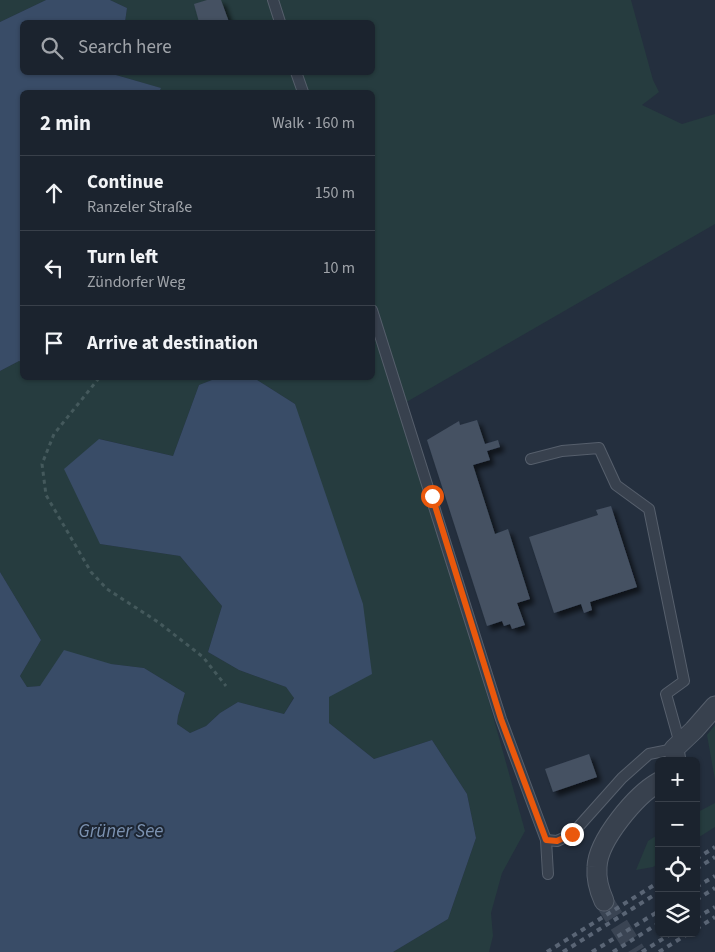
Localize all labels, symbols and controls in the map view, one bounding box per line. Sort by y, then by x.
search box [20,20,375,75]
icon: search [38,34,66,62]
text: Search here [78,34,172,61]
text: 2 min [40,108,91,138]
text: Walk · 160 m [272,112,355,134]
text: Continue [87,169,164,196]
icon: ahead [40,179,68,207]
text: 150 m [315,182,355,204]
text: Ranzeler Straße [87,196,192,218]
text: Turn left [87,244,158,271]
icon: left [40,254,68,282]
text: 10 m [323,257,355,279]
text: Zündorfer Weg [87,271,185,293]
icon: arrive [40,329,68,357]
text: Arrive at destination [87,330,258,357]
route start [421,485,444,508]
map controls [655,757,700,937]
button: + [655,757,700,802]
button: − [655,802,700,847]
water label: Grüner See [79,818,163,845]
route end [561,823,584,846]
button: locate [655,847,700,892]
button: layers [655,892,700,937]

